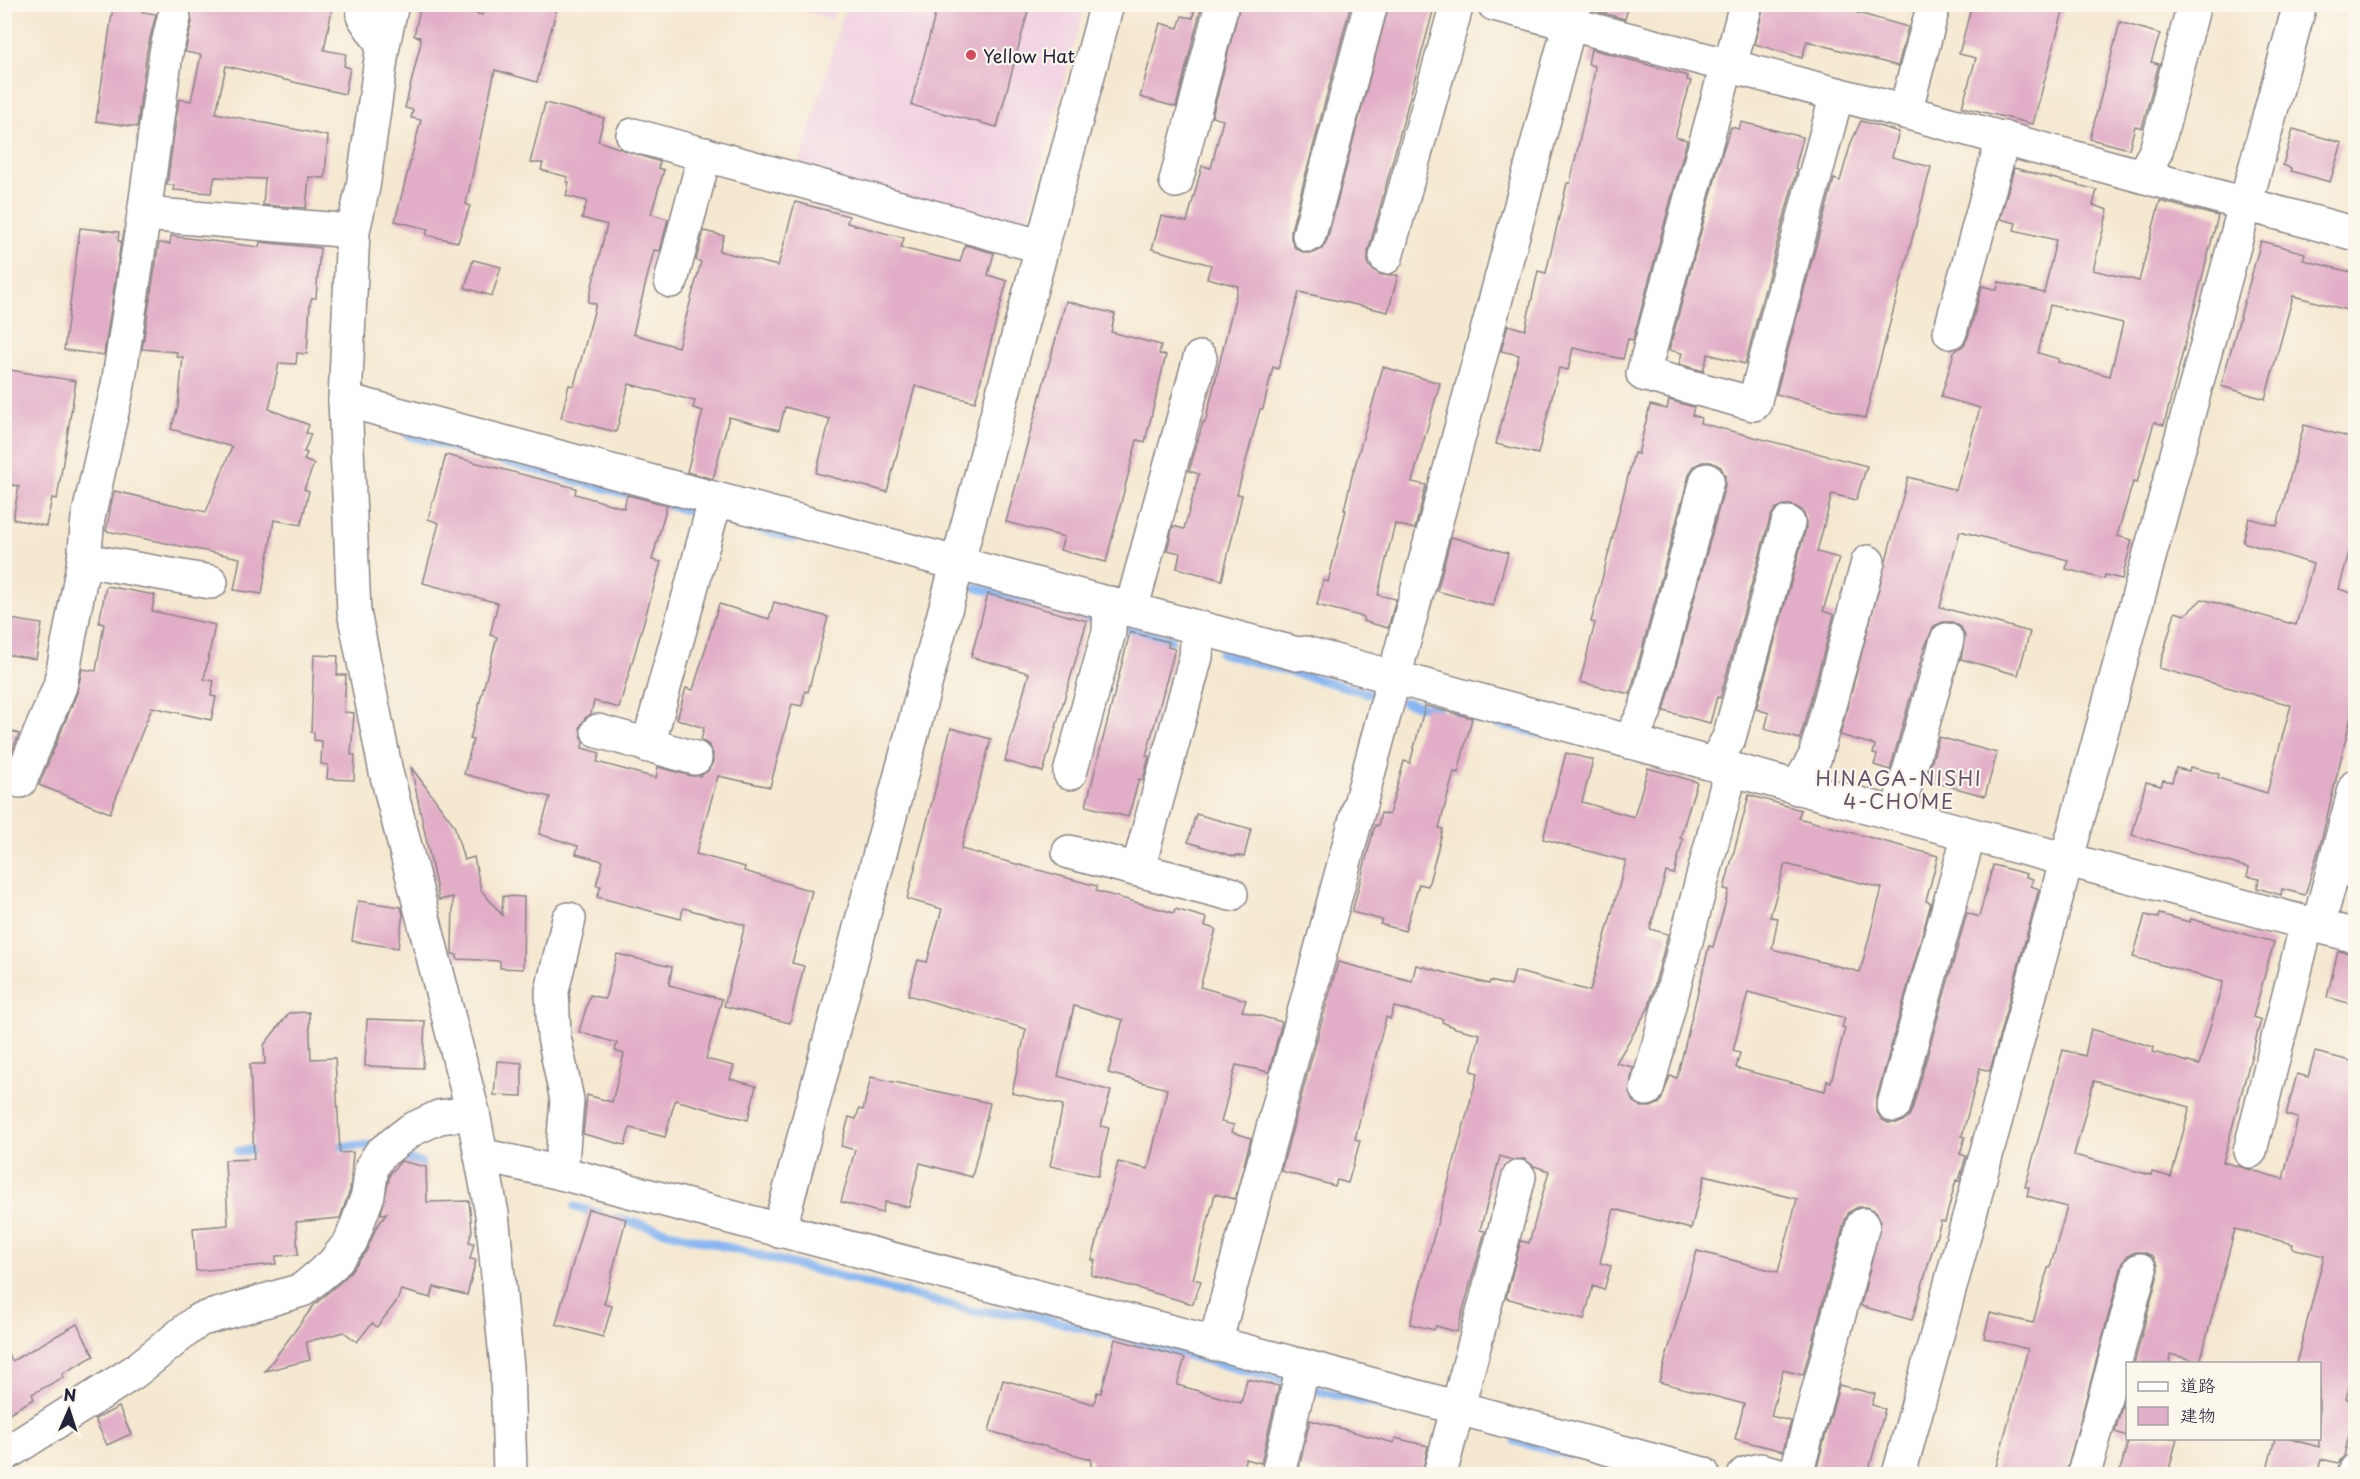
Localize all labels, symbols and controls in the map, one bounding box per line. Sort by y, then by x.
place label: Yellow Hat [983,42,1075,69]
marker: Yellow Hat [964,48,978,62]
district label: HINAGA-NISHI 4-CHOME [1815,763,1983,816]
legend [2126,1362,2321,1440]
text: 道路 [2180,1371,2216,1398]
north arrow [39,1380,99,1440]
text: N [63,1382,77,1406]
text: 建物 [2180,1401,2216,1428]

